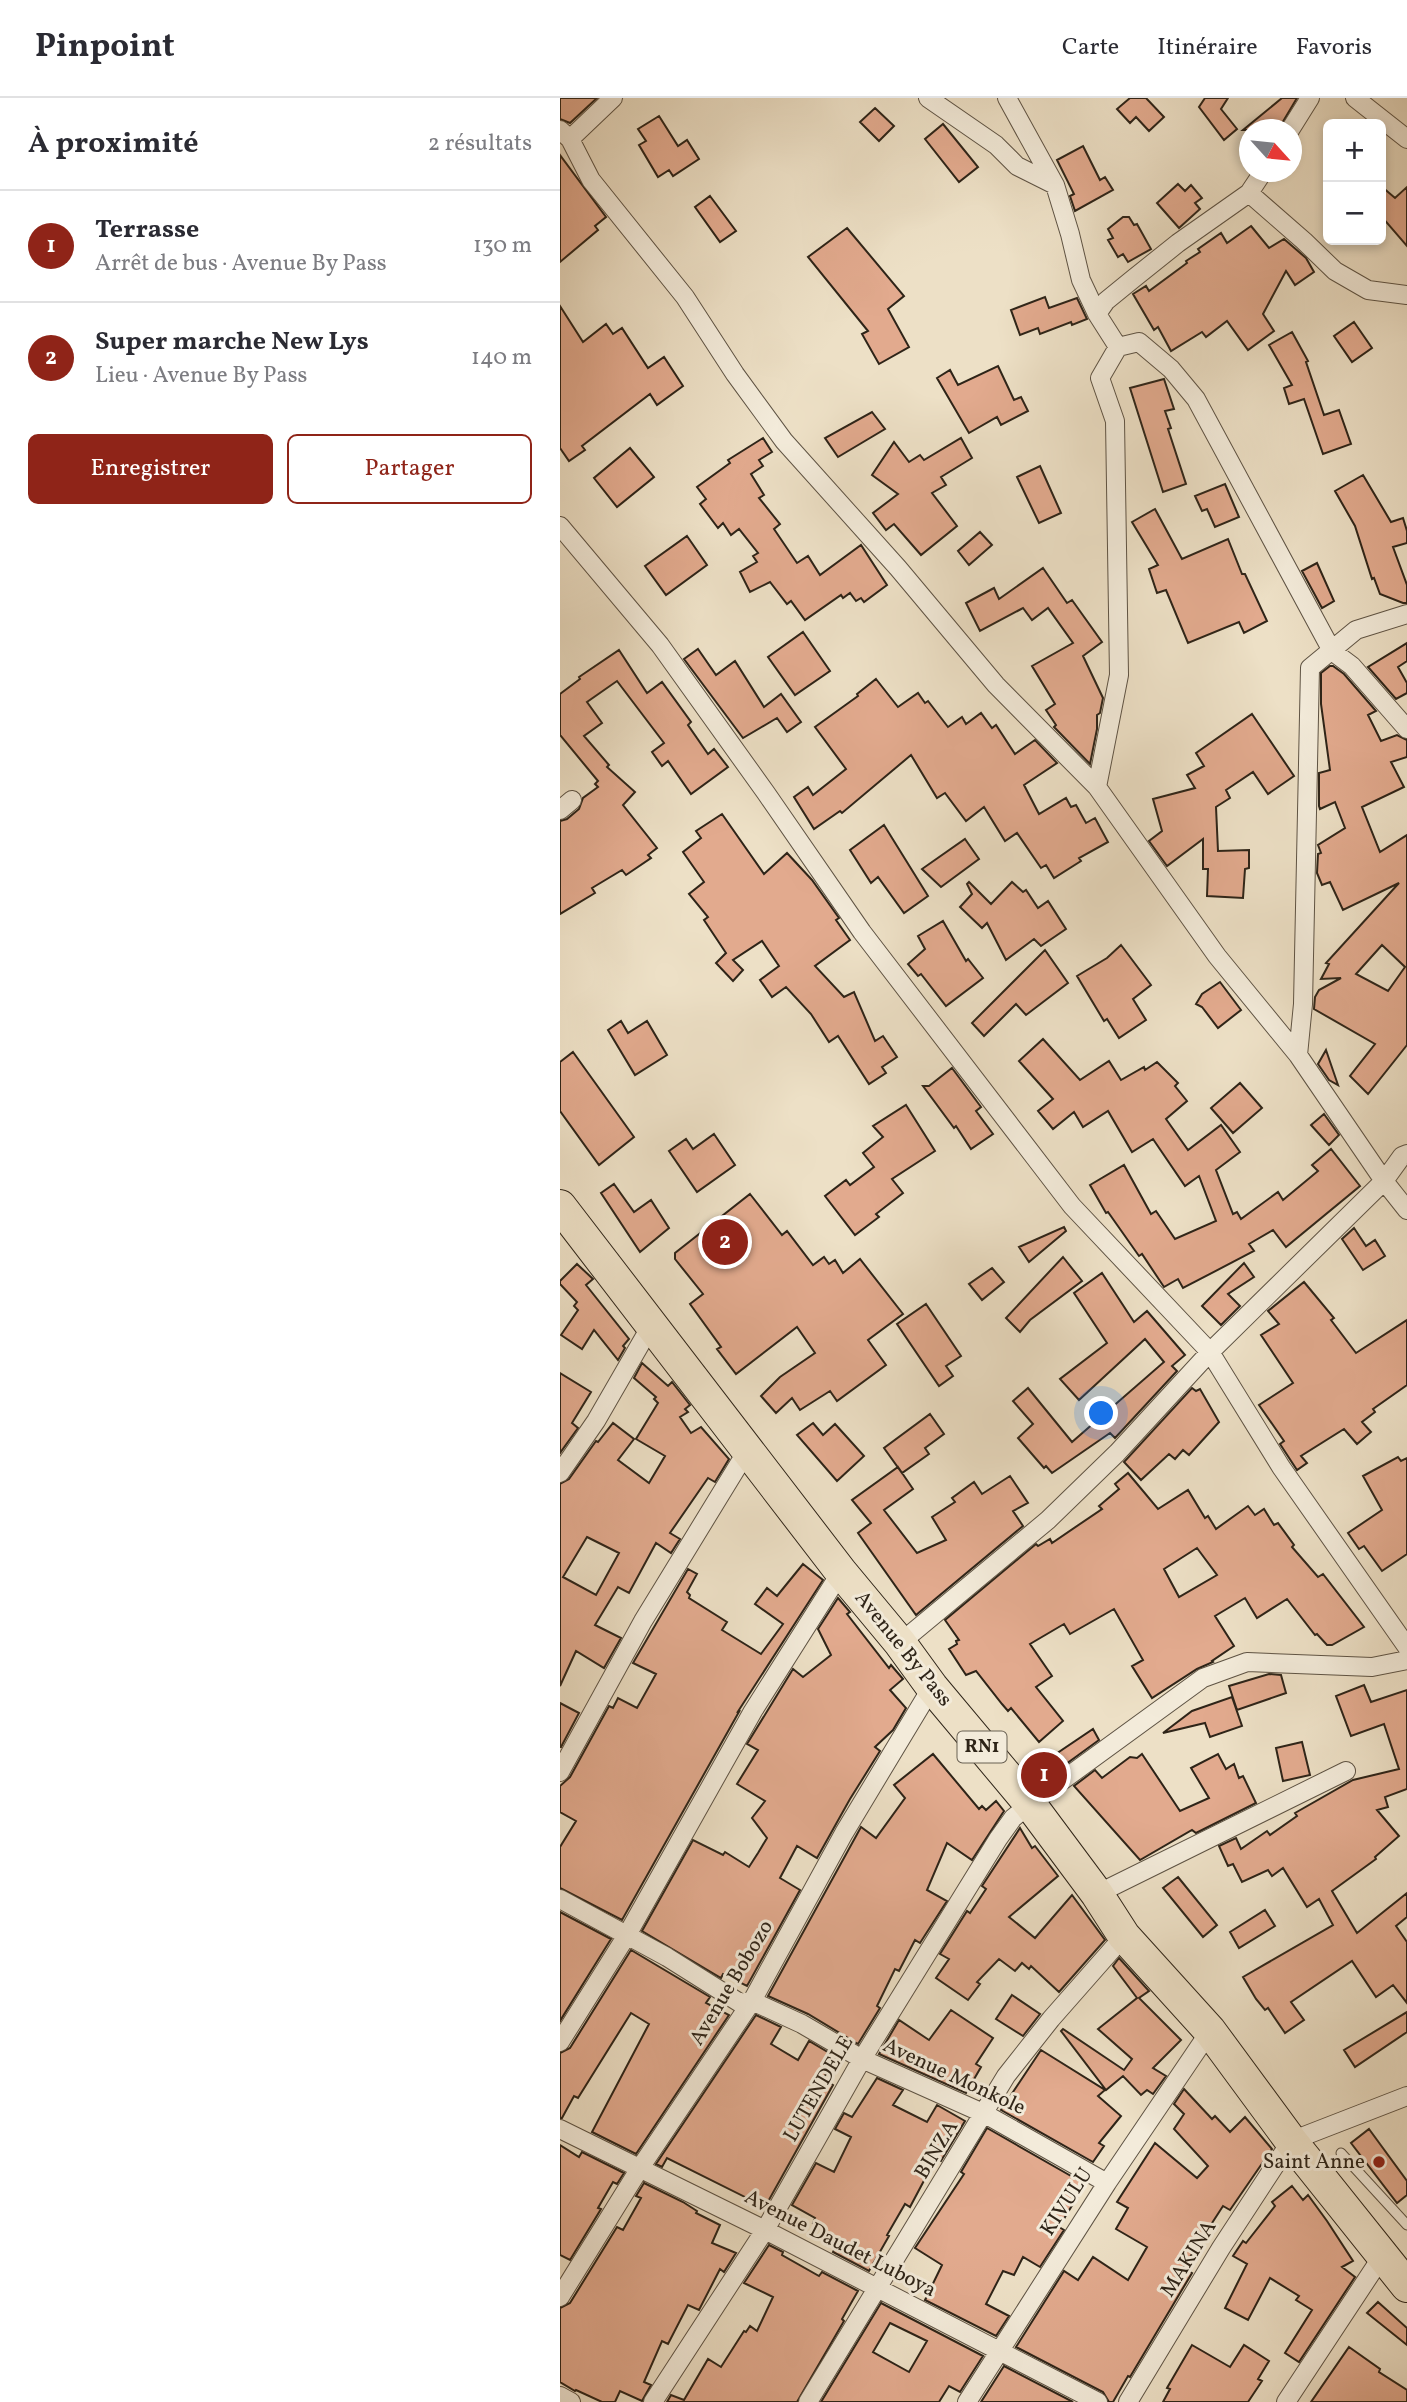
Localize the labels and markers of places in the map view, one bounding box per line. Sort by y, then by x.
pin: 2 [702,1216,748,1268]
pin: 1 [1021,1749,1067,1801]
place label: Saint Anne [1263,2148,1365,2177]
marker: Saint Anne [1371,2154,1387,2170]

